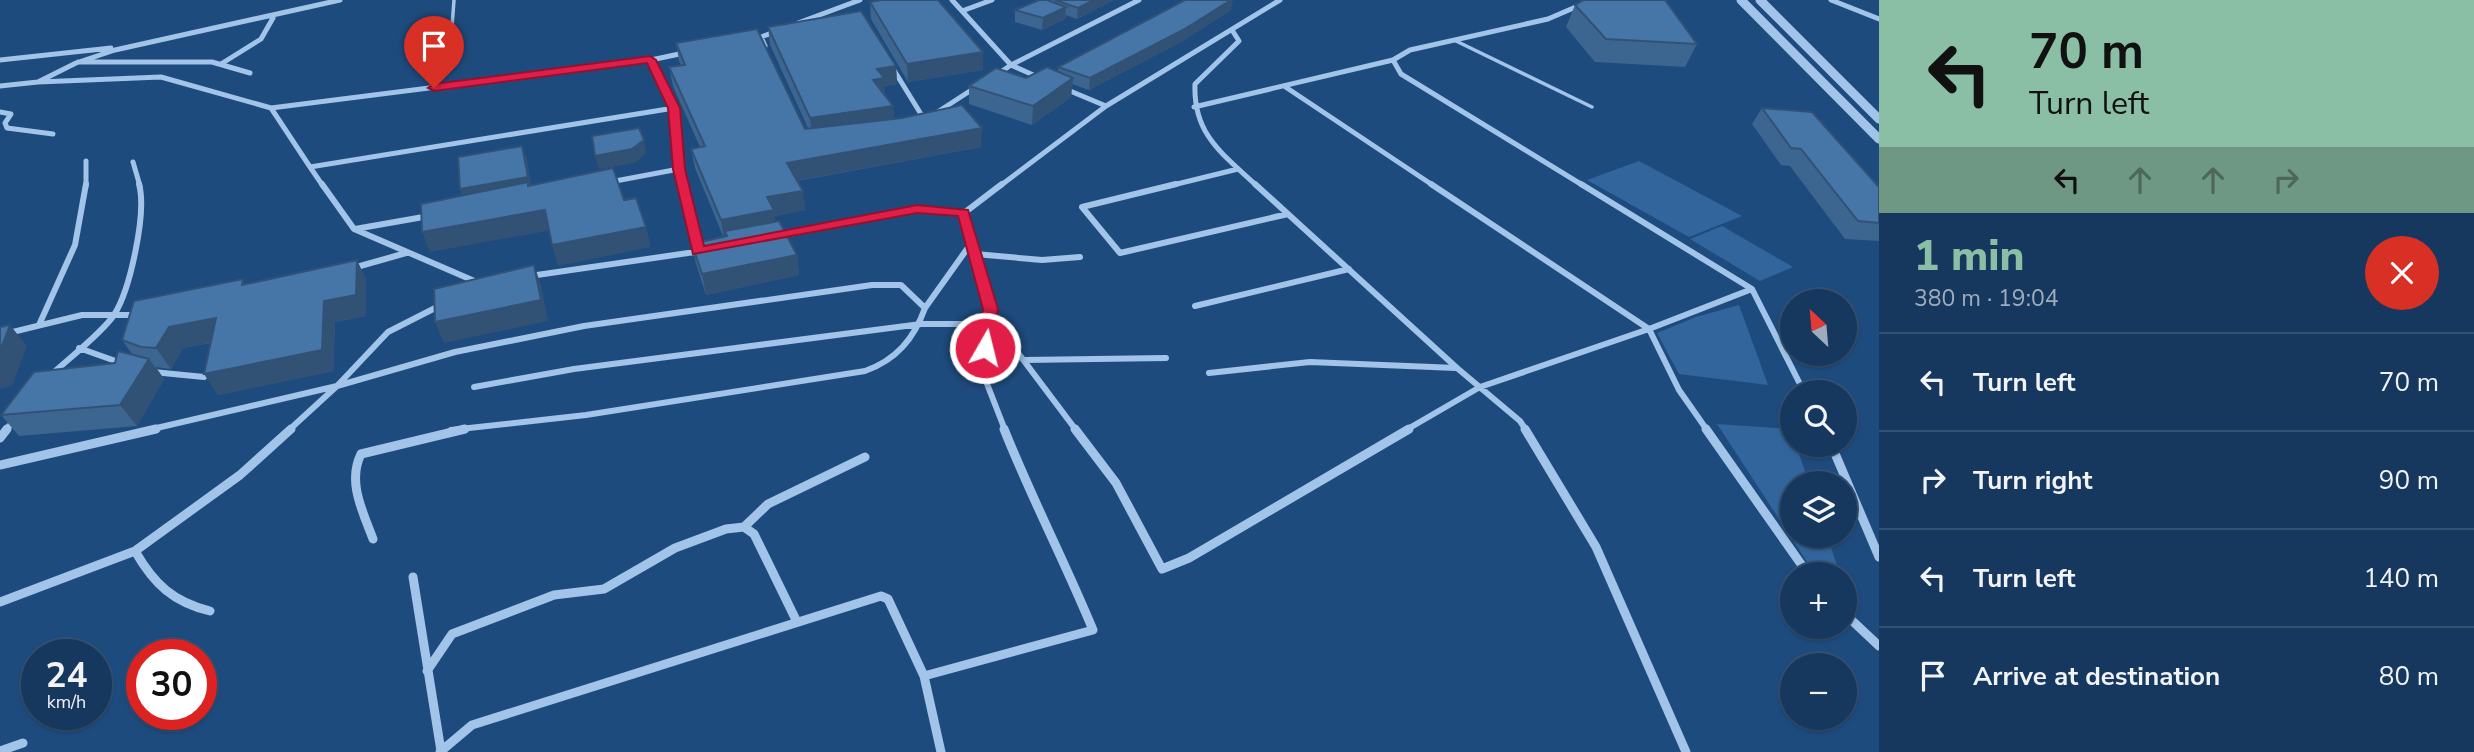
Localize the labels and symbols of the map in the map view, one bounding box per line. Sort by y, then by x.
pin [404,16,464,88]
north arrow [1780,289,1857,366]
position arrow [948,311,1022,385]
speed limit sign: 30 [126,639,217,730]

